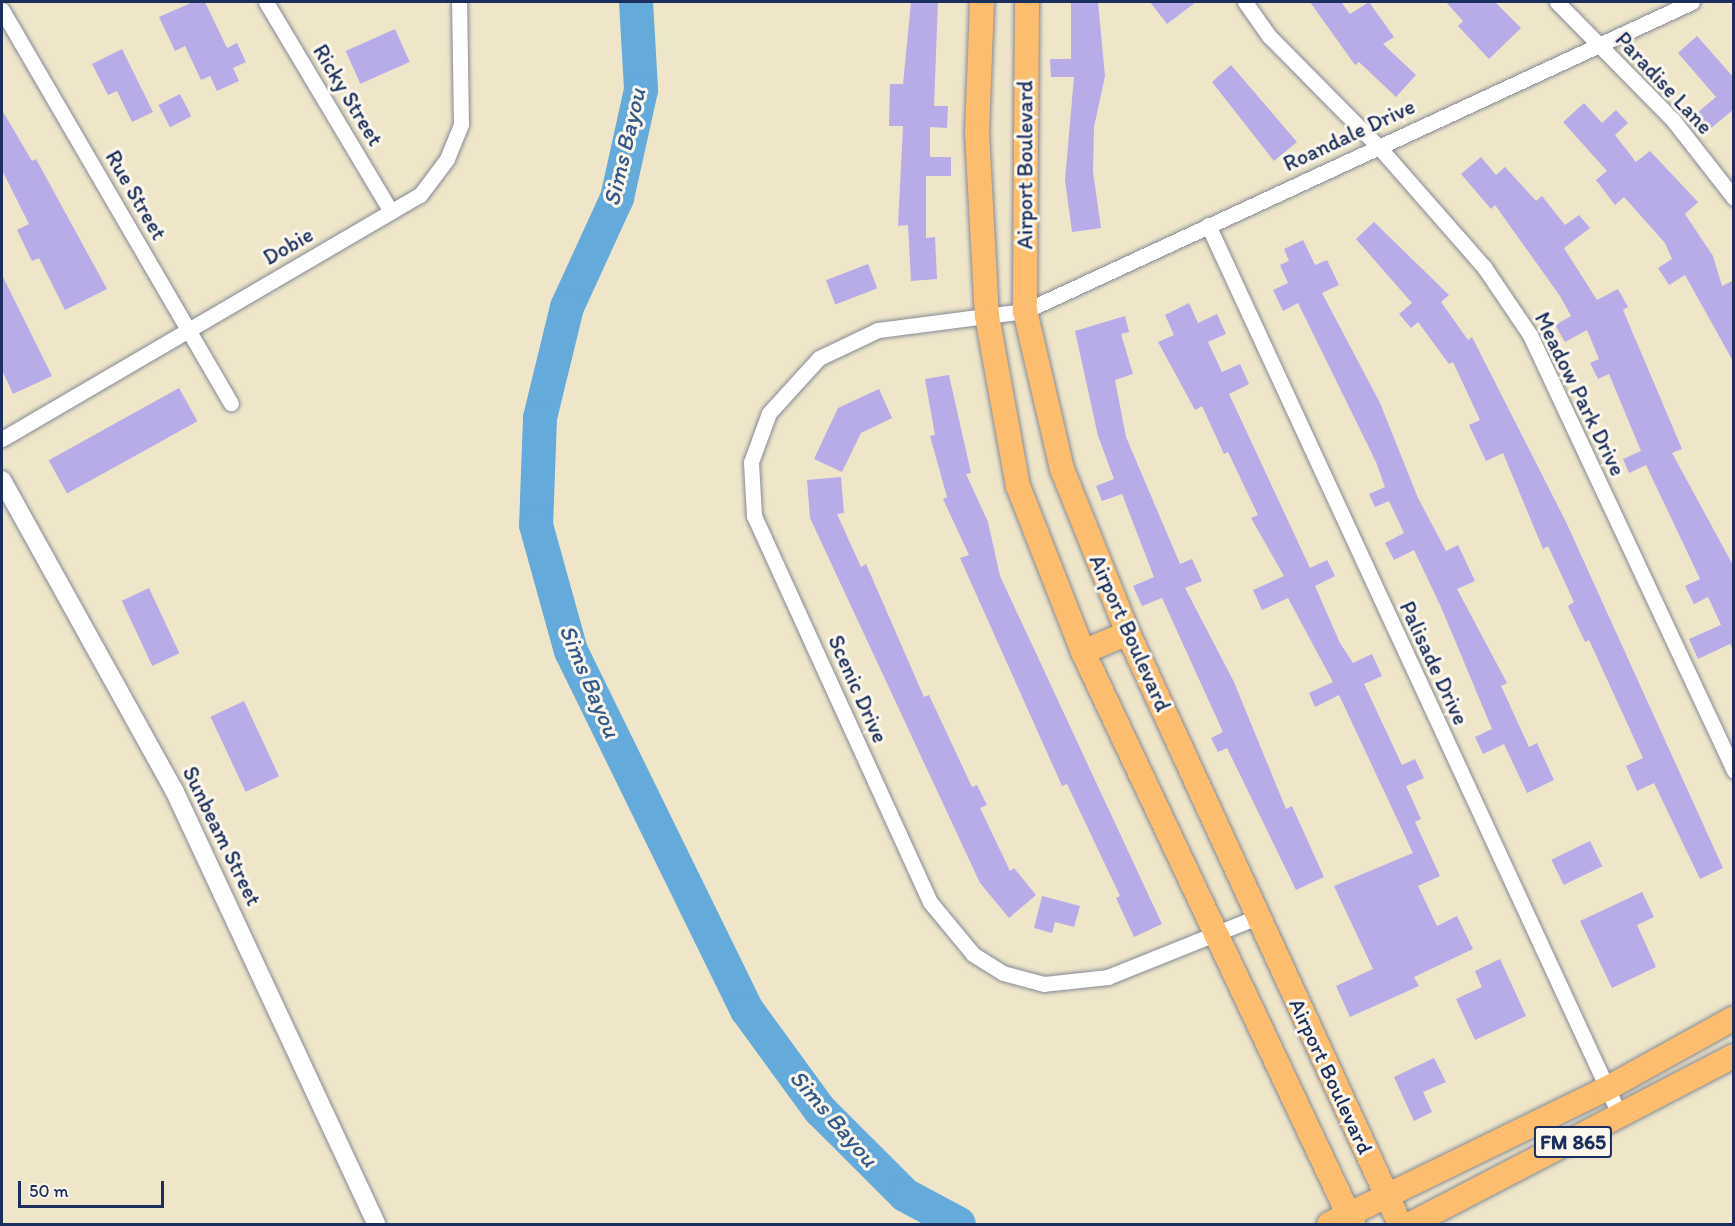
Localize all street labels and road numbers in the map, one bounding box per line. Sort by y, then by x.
street label: Paradise Lane [1610,26,1718,140]
street label: Ricky Street [307,39,389,151]
street label: Airport Boulevard [1012,80,1038,250]
street label: Roandale Drive [1279,93,1419,177]
street label: Rue Street [100,146,172,244]
street label: Dobie [258,221,318,271]
street label: Meadow Park Drive [1529,307,1631,481]
street label: Airport Boulevard [1084,550,1176,716]
street label: Palisade Drive [1394,597,1474,729]
street label: Scenic Drive [822,631,894,747]
street label: Sunbeam Street [177,762,267,910]
street label: Airport Boulevard [1283,994,1379,1158]
road number: FM 865 [1532,1124,1614,1160]

